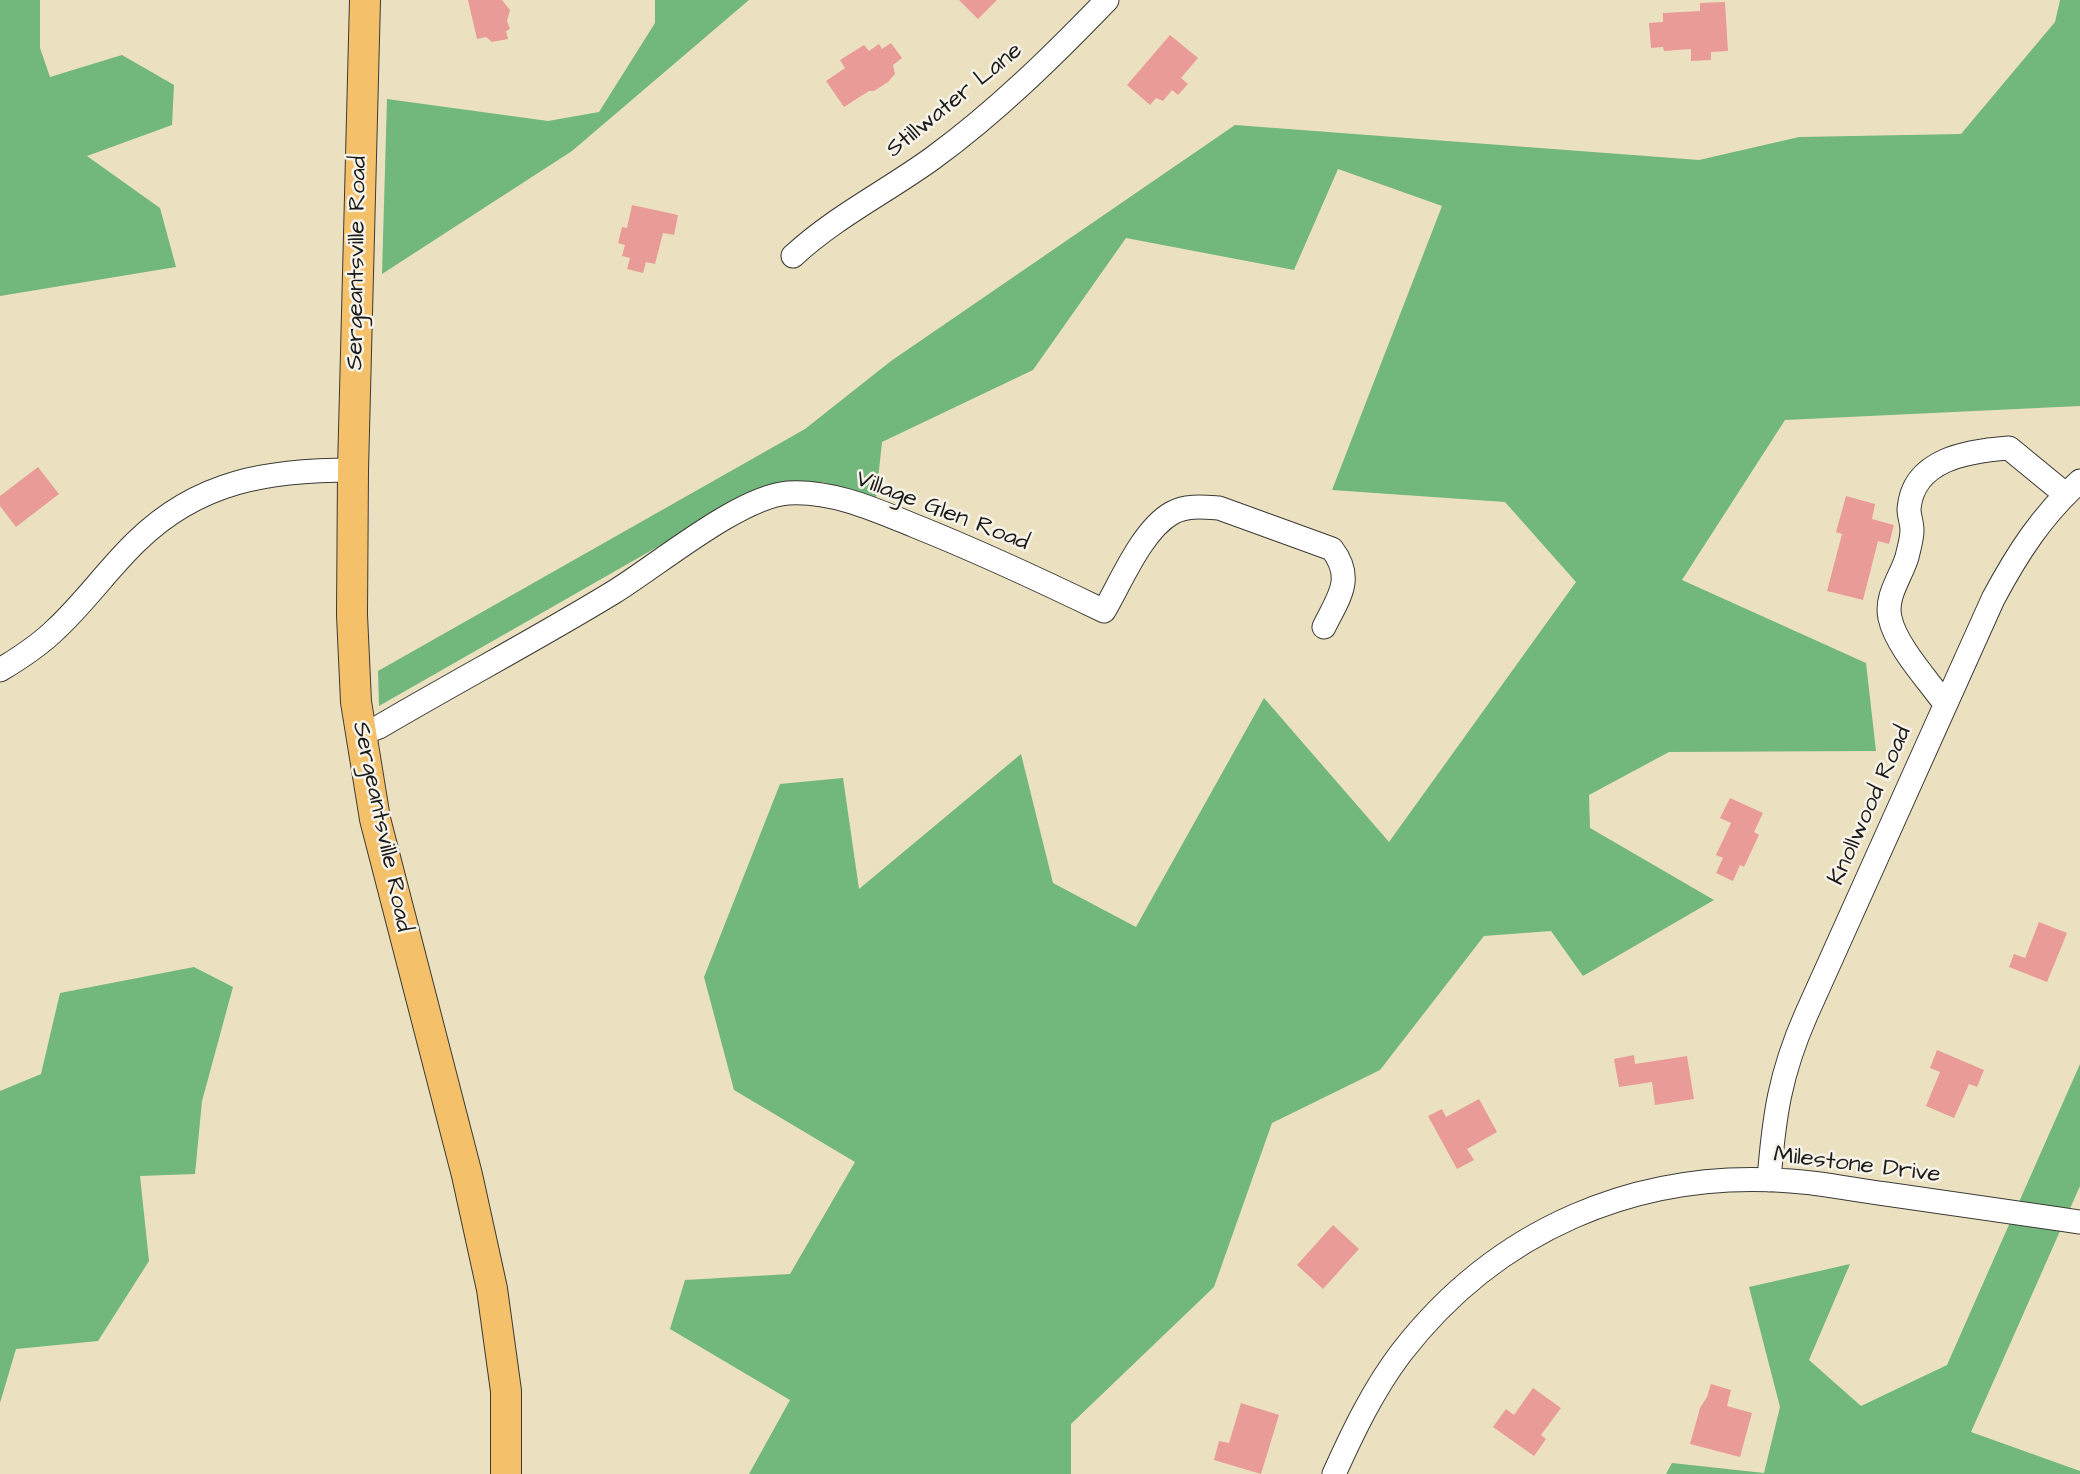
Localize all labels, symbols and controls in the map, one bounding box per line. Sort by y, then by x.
street label: Stillwater Lane [881,37,1029,165]
street label: Sergeantsville Road [342,156,374,370]
street label: Village Glen Road [851,466,1033,558]
street label: Sergeantsville Road [345,719,417,935]
street label: Knollwood Road [1823,722,1919,890]
street label: Milestone Drive [1772,1141,1942,1191]

